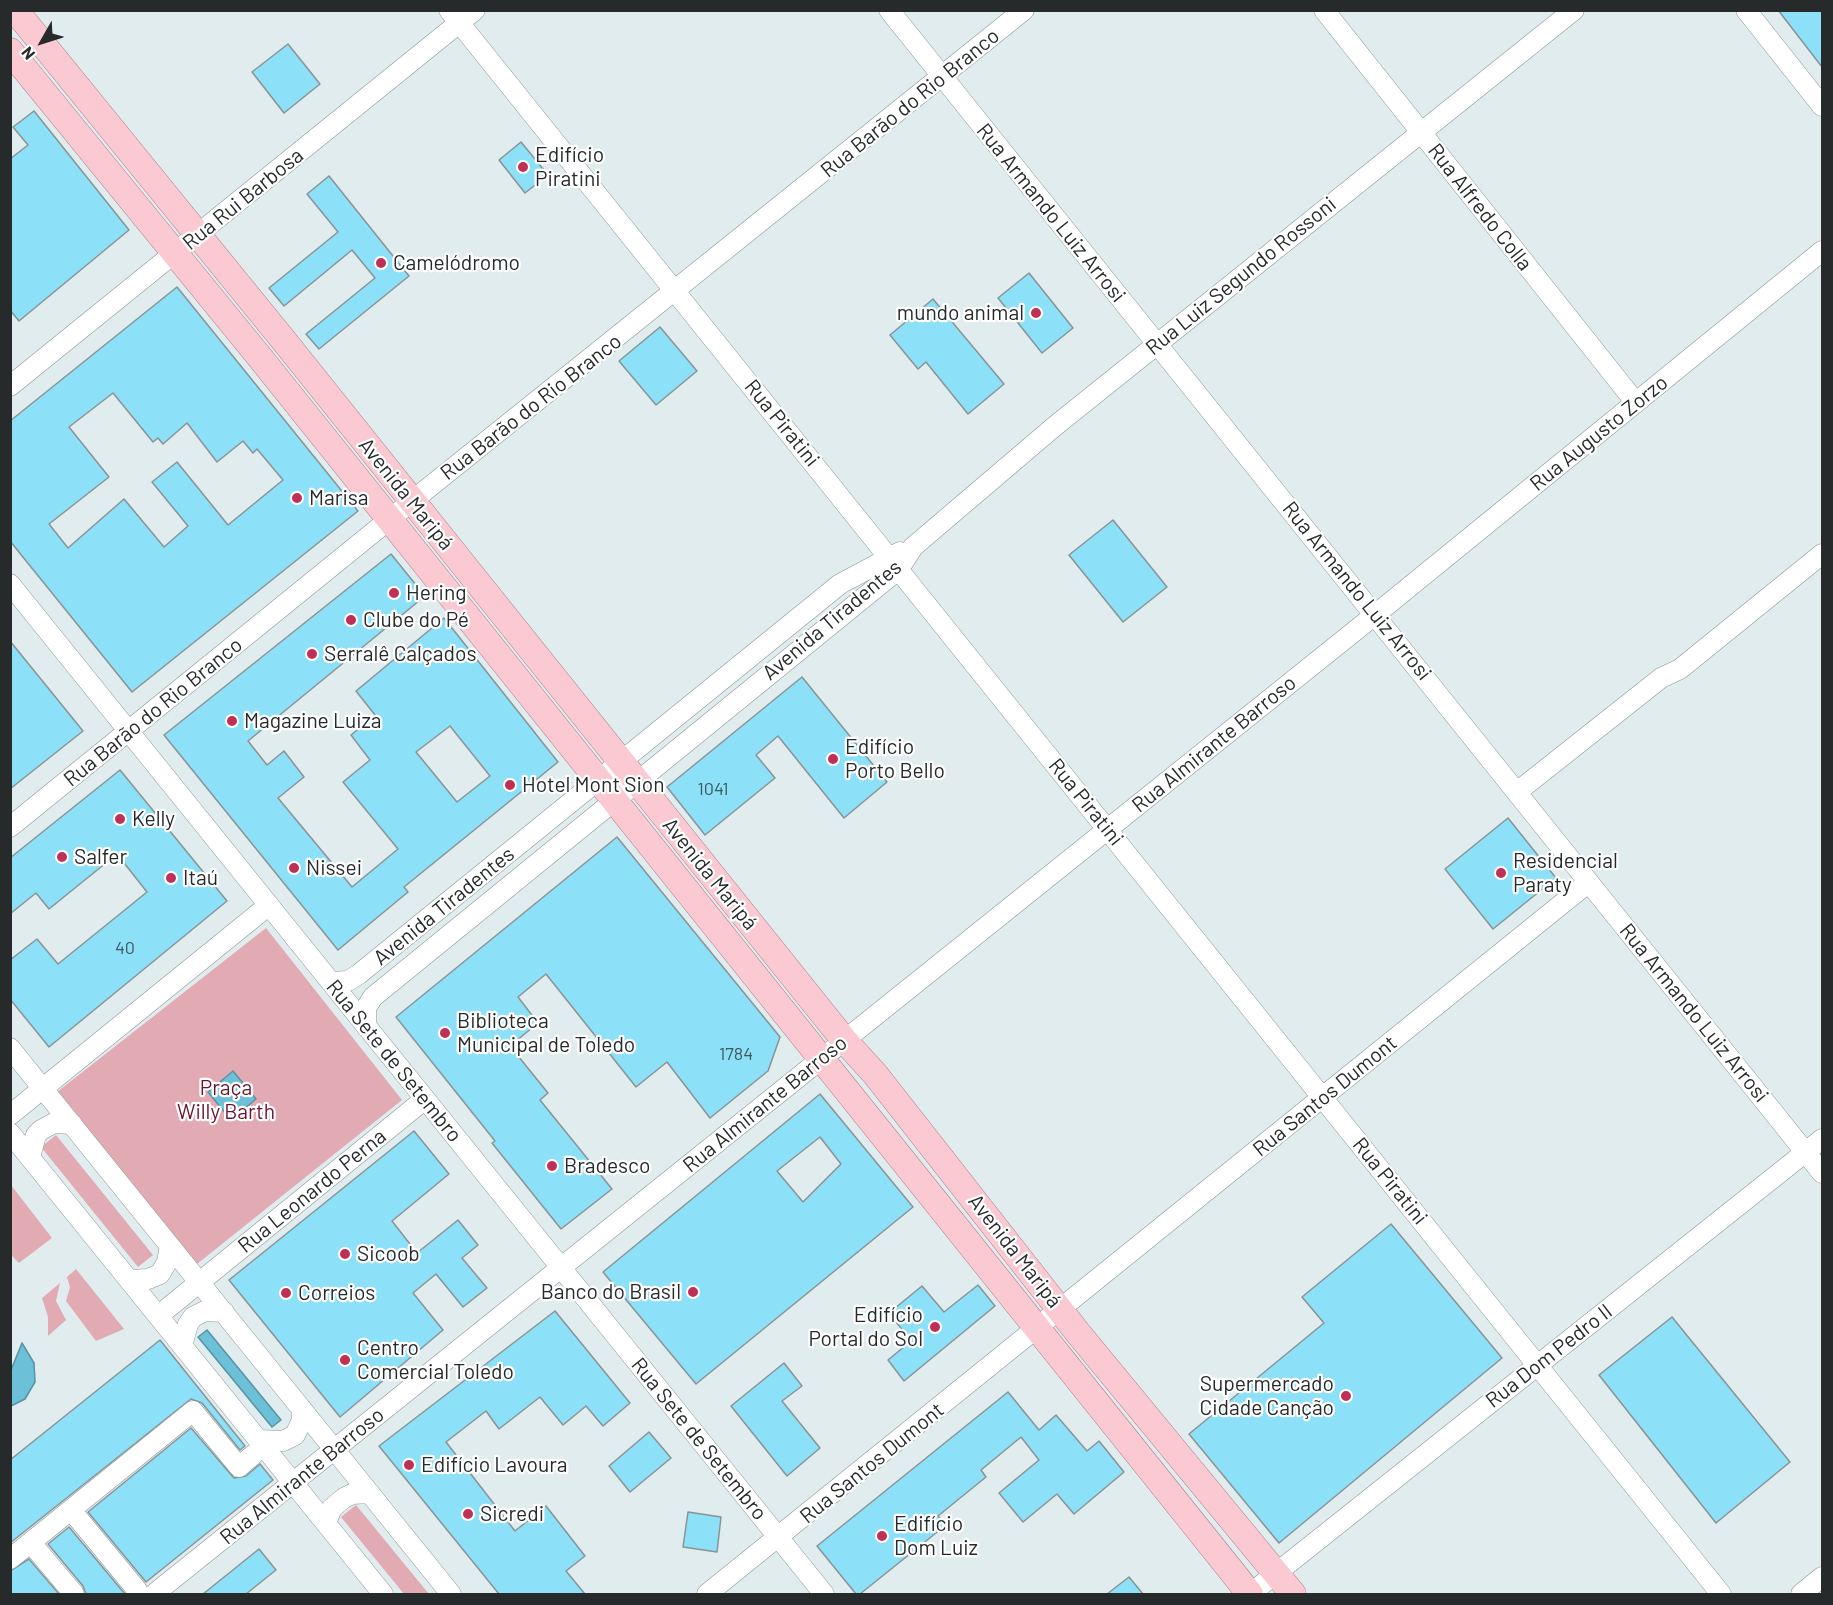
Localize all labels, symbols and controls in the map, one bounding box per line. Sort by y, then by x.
north arrow [12,12,72,72]
street label: Rua Barão do Rio Branco [816,23,1004,183]
text: N [17,44,38,64]
street label: Rua Armando Luiz Arrosi [971,119,1131,307]
street label: Rua Alfredo Colla [1423,138,1537,276]
place label: Edifício Piratini [535,142,604,192]
street label: Rua Rui Barbosa [178,143,308,255]
marker: Edifício Piratini [516,160,530,174]
street label: Rua Luiz Segundo Rossoni [1141,191,1341,361]
place label: Camelódromo [393,250,520,276]
marker: Camelódromo [374,256,388,270]
place label: mundo animal [897,300,1024,326]
marker: mundo animal [1029,306,1043,320]
street label: Rua Barão do Rio Branco [436,329,626,485]
street label: Rua Augusto Zorzo [1525,370,1673,496]
street label: Rua Piratini [739,374,825,472]
street label: Avenida Maripá [353,433,459,555]
place label: Marisa [309,485,369,511]
marker: Marisa [290,491,304,505]
street label: Rua Armando Luiz Arrosi [1277,497,1437,685]
street label: Avenida Tiradentes [757,554,907,686]
place label: Hering [406,580,466,606]
marker: Hering [387,586,401,600]
place label: Clube do Pé [363,607,469,633]
marker: Clube do Pé [344,613,358,627]
street label: Rua Barão do Rio Branco [59,632,247,792]
place label: Serralê Calçados [324,641,476,667]
marker: Serralê Calçados [305,647,319,661]
street label: Rua Almirante Barroso [1127,670,1301,818]
place label: Magazine Luiza [244,708,382,734]
marker: Magazine Luiza [225,714,239,728]
place label: Edifício Porto Bello [845,734,945,784]
marker: Edifício Porto Bello [826,752,840,766]
street label: Rua Piratini [1043,753,1129,851]
place label: Hotel Mont Sion [522,772,665,798]
marker: Hotel Mont Sion [503,778,517,792]
house number: 1041 [697,778,729,800]
place label: Kelly [132,806,175,832]
marker: Kelly [113,812,127,826]
street label: Avenida Maripá [657,813,763,935]
street label: Avenida Tiradentes [369,842,519,970]
place label: Salfer [74,844,127,870]
place label: Residencial Paraty [1513,848,1618,898]
marker: Salfer [55,850,69,864]
place label: Nissei [306,855,362,881]
marker: Nissei [287,861,301,875]
place label: Itaú [183,865,218,891]
marker: Residencial Paraty [1494,866,1508,880]
marker: Itaú [164,871,178,885]
street label: Rua Armando Luiz Arrosi [1614,919,1774,1107]
house number: 40 [115,937,135,959]
street label: Rua Sete de Setembro [321,975,467,1147]
place label: Biblioteca Municipal de Toledo [457,1008,635,1058]
marker: Biblioteca Municipal de Toledo [438,1026,452,1040]
street label: Rua Almirante Barroso [678,1030,852,1178]
street label: Rua Santos Dumont [1248,1030,1402,1162]
house number: 1784 [719,1043,753,1065]
park label: Praça Willy Barth [177,1075,275,1125]
street label: Rua Leonardo Perna [233,1124,391,1258]
street label: Rua Piratini [1347,1132,1433,1230]
place label: Bradesco [564,1153,650,1179]
marker: Bradesco [545,1159,559,1173]
street label: Avenida Maripá [963,1189,1067,1313]
place label: Sicoob [357,1241,420,1267]
marker: Sicoob [338,1247,352,1261]
place label: Banco do Brasil [541,1279,681,1305]
place label: Correios [298,1280,375,1306]
marker: Banco do Brasil [686,1285,700,1299]
marker: Correios [279,1286,293,1300]
street label: Rua Dom Pedro II [1481,1299,1617,1413]
place label: Edifício Portal do Sol [809,1302,923,1352]
marker: Edifício Portal do Sol [928,1320,942,1334]
place label: Centro Comercial Toledo [357,1335,514,1385]
marker: Centro Comercial Toledo [338,1353,352,1367]
street label: Rua Sete de Setembro [626,1353,772,1525]
place label: Supermercado Cidade Canção [1199,1371,1334,1421]
marker: Supermercado Cidade Canção [1339,1389,1353,1403]
street label: Rua Santos Dumont [795,1397,949,1529]
street label: Rua Almirante Barroso [215,1402,389,1550]
place label: Edifício Lavoura [421,1452,568,1478]
marker: Edifício Lavoura [402,1458,416,1472]
place label: Sicredi [480,1501,544,1527]
marker: Sicredi [461,1507,475,1521]
place label: Edifício Dom Luiz [894,1511,978,1561]
marker: Edifício Dom Luiz [875,1529,889,1543]

